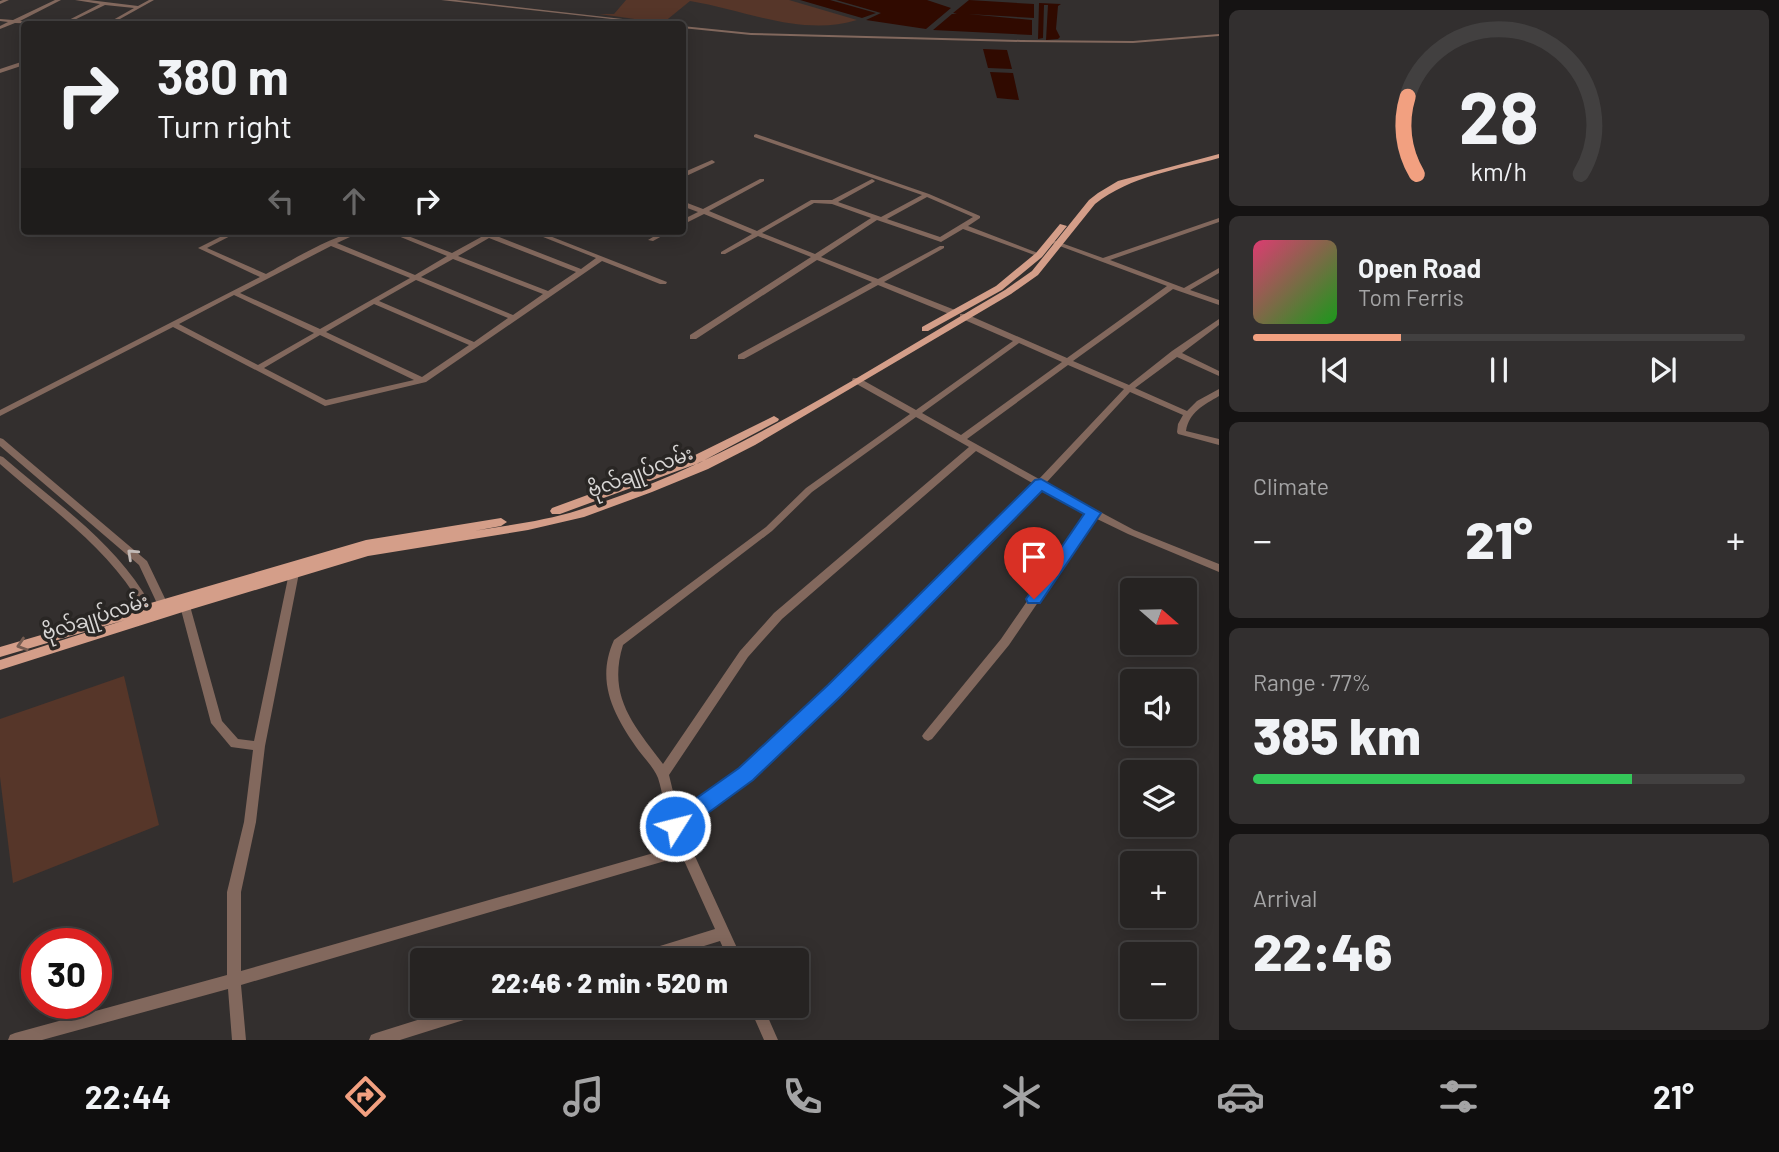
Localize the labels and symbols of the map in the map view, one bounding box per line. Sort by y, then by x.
street label: ဗိုလ်ချုပ်လမ်း [584,439,698,507]
pin [1004,527,1064,599]
one-way arrow [128,549,141,562]
north arrow [1120,578,1197,654]
street label: ဗိုလ်ချုပ်လမ်း [38,586,153,650]
one-way arrow [16,637,29,651]
position arrow [638,789,712,863]
speed limit sign: 30 [21,928,112,1019]

